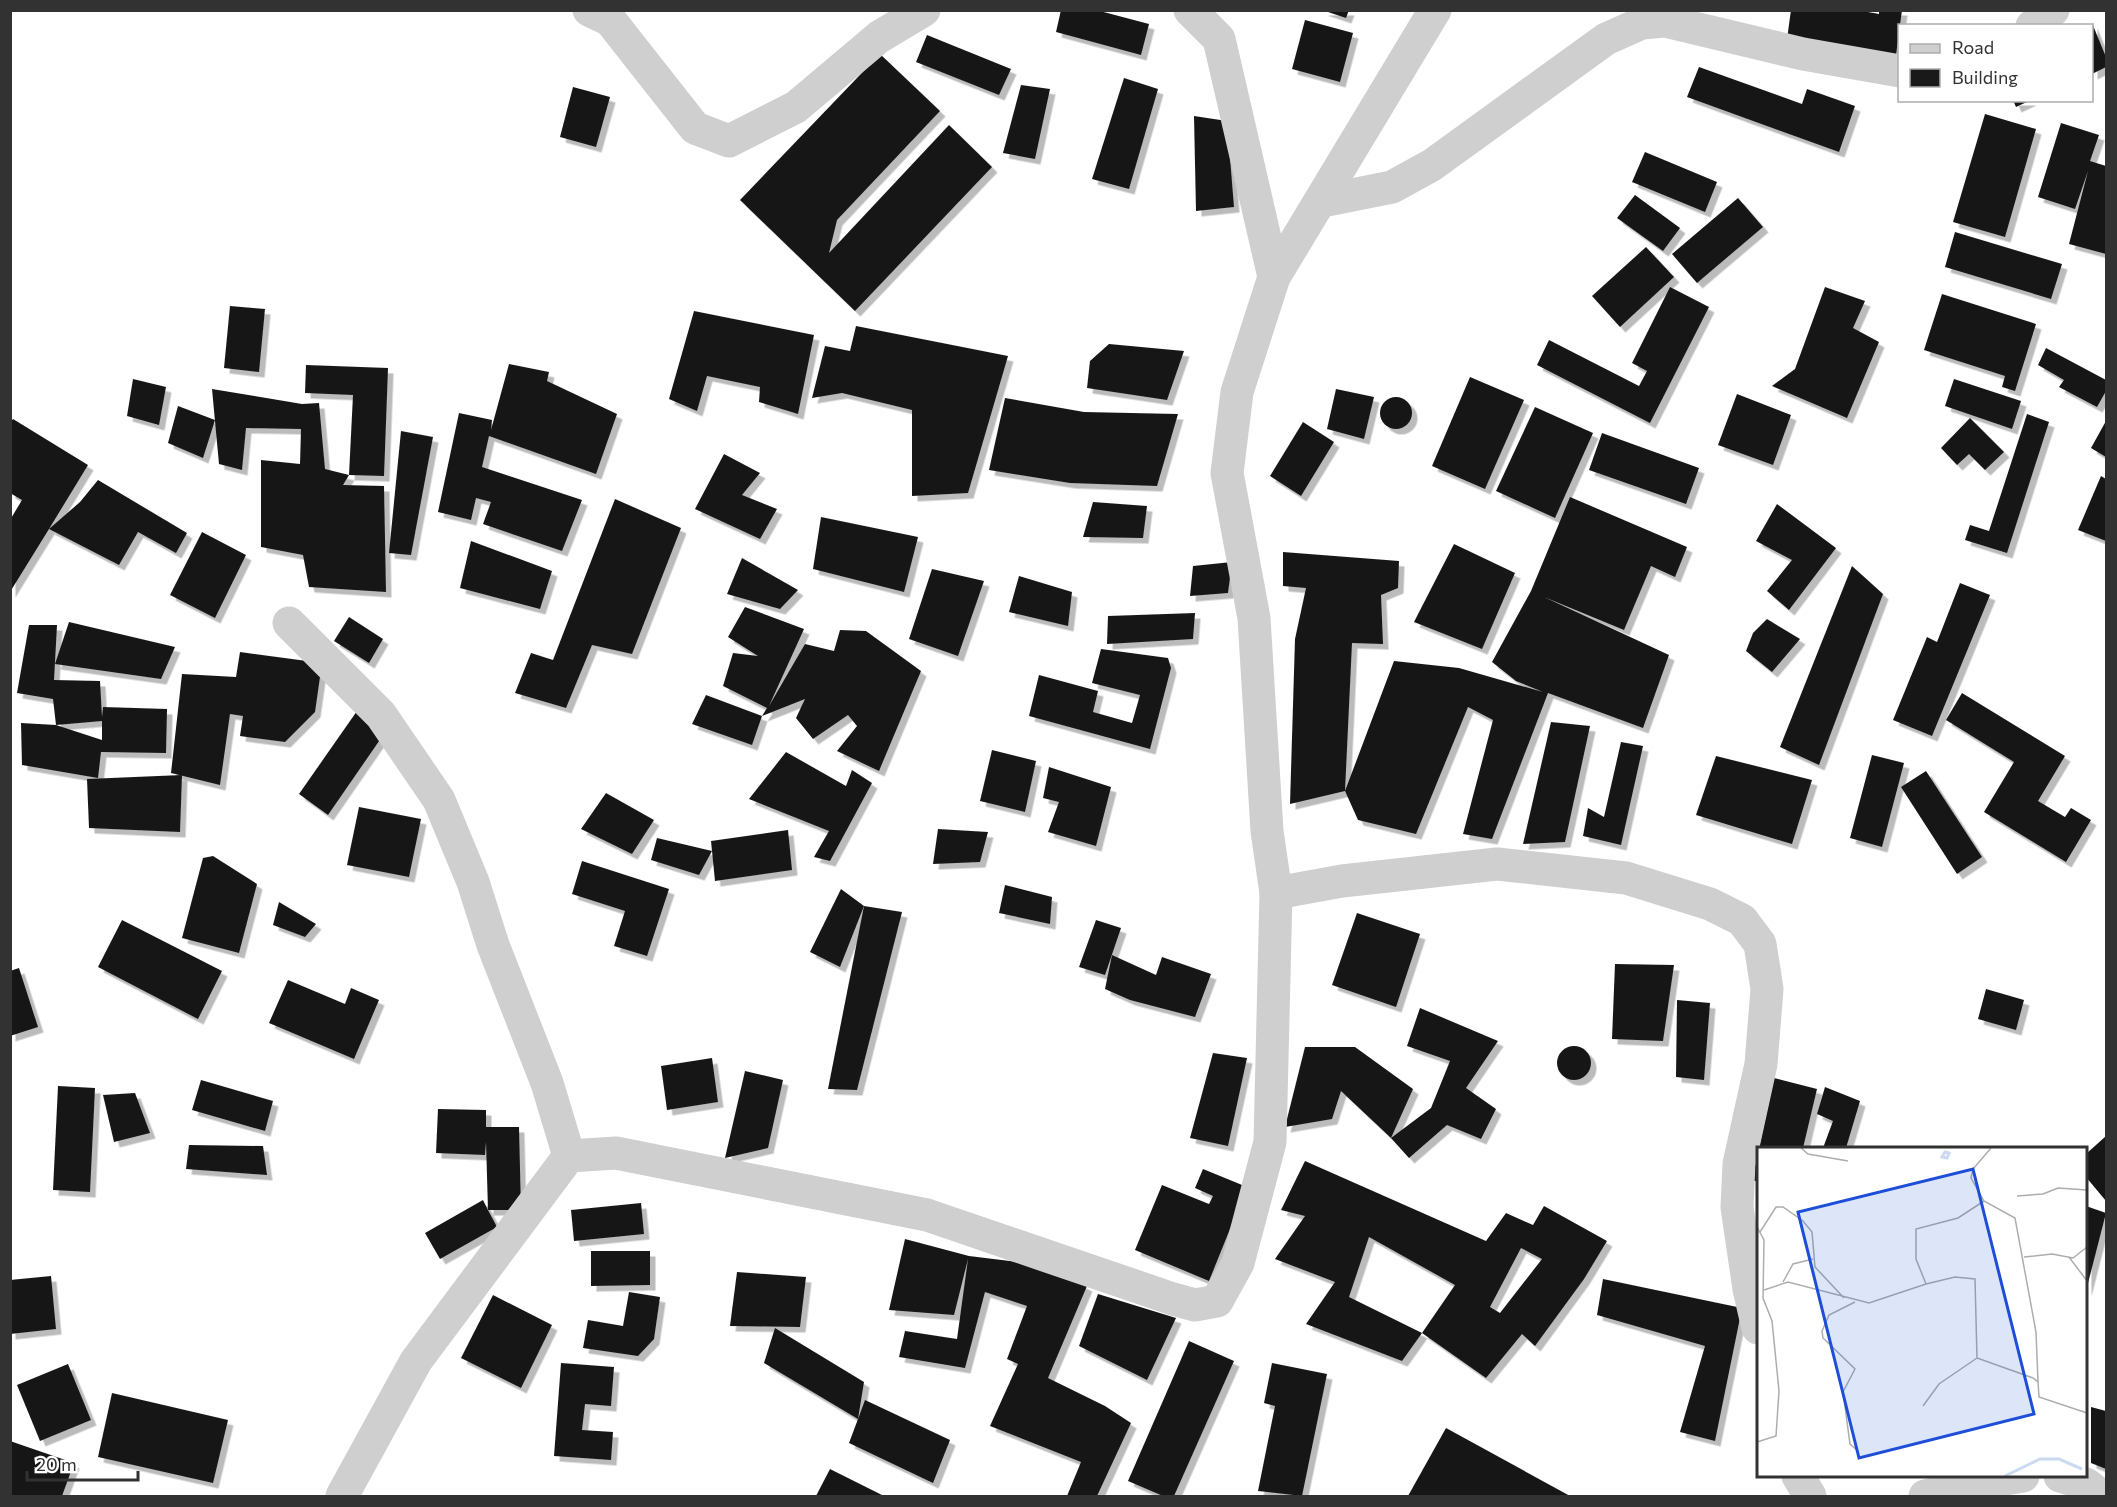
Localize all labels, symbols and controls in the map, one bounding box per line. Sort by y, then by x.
legend [1898,24,2093,102]
text: Road [1952,36,1994,58]
text: Building [1952,66,2018,88]
inset map [1757,1147,2087,1477]
scale bar [27,1444,138,1482]
text: 20 m [36,1453,77,1475]

